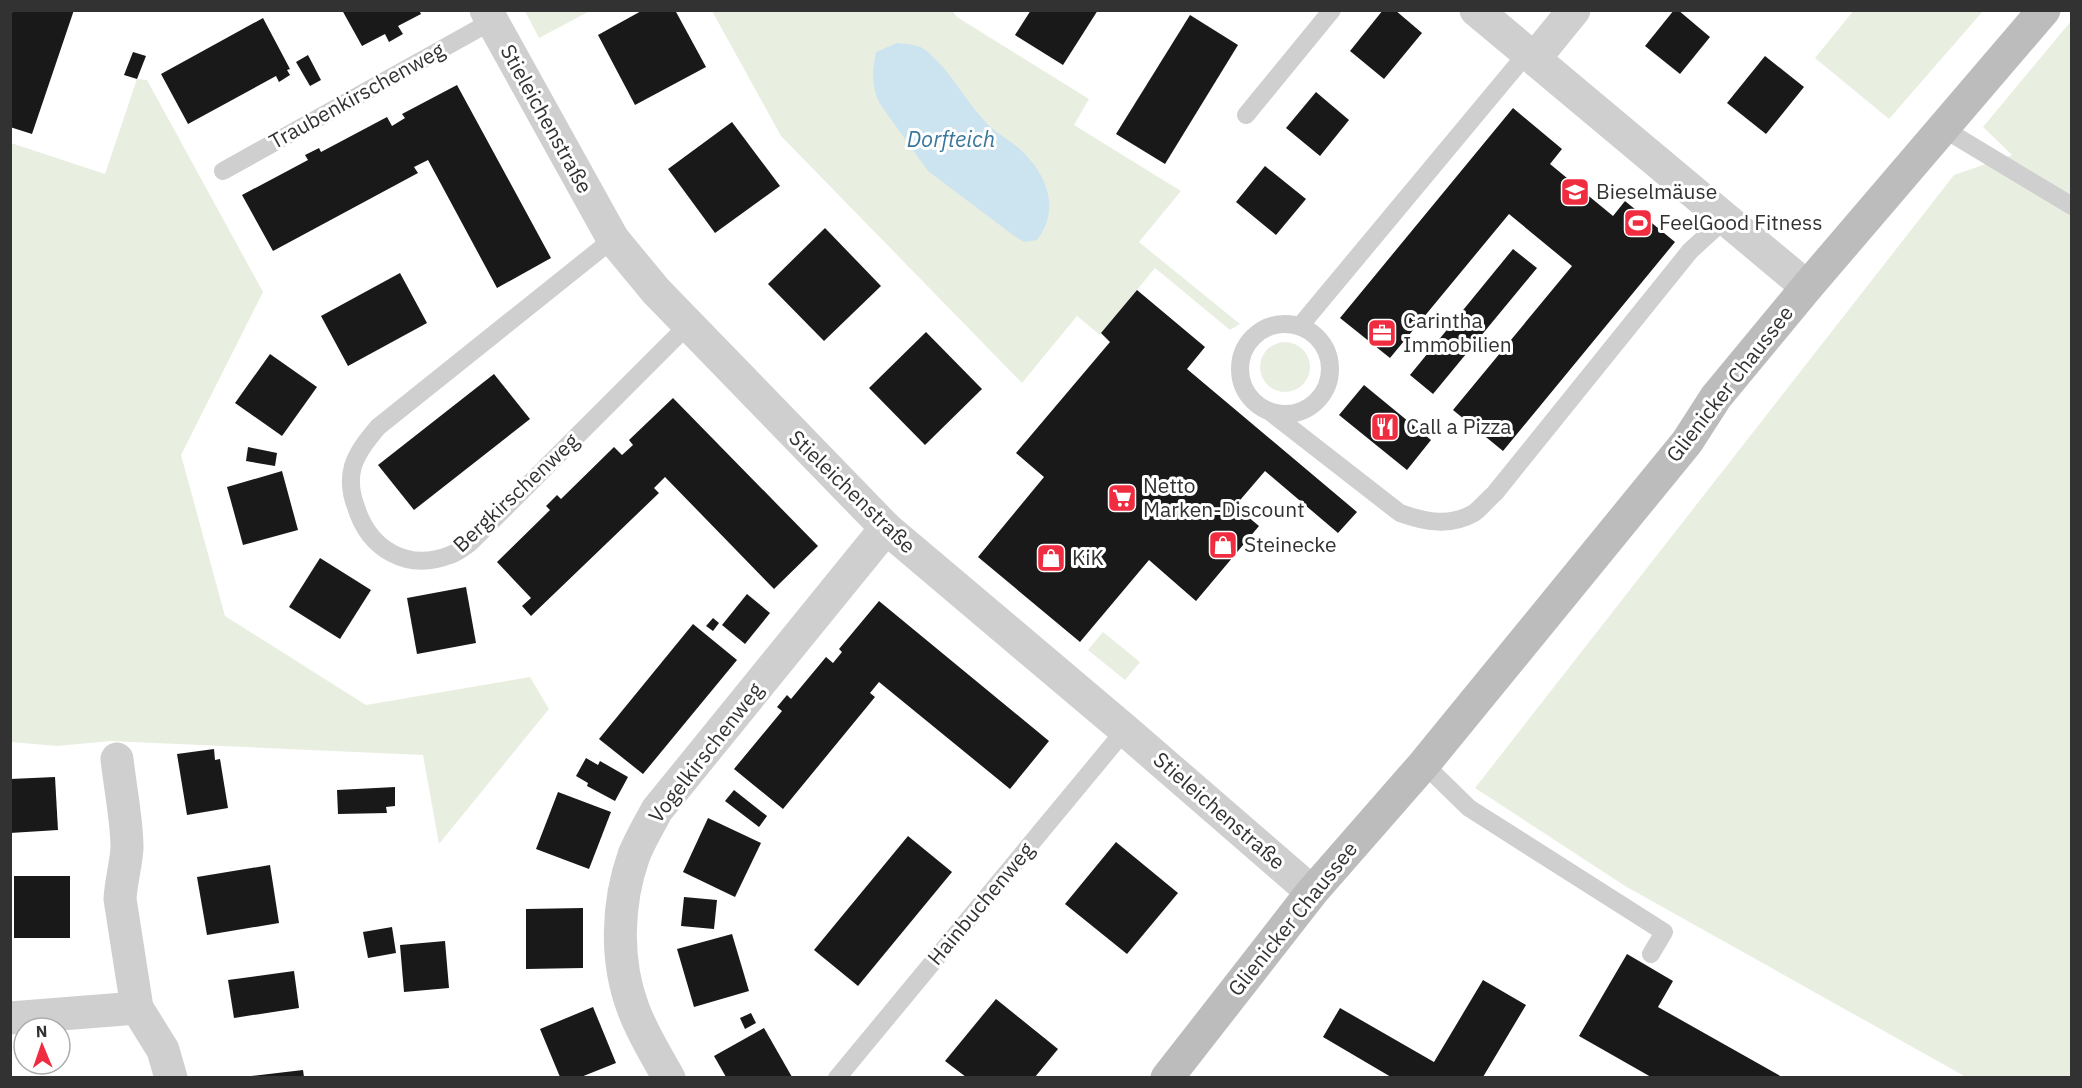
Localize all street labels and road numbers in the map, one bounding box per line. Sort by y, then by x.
street label: Traubenkirschenweg [264,35,449,155]
street label: Stieleichenstraße [494,39,599,198]
street label: Glienicker Chaussee [1659,299,1799,467]
street label: Stieleichenstraße [783,424,922,559]
street label: Bergkirschenweg [446,427,584,558]
street label: Vogelkirschenweg [642,676,769,828]
street label: Stieleichenstraße [1148,745,1291,875]
street label: Glienicker Chaussee [1221,835,1363,1001]
street label: Hainbuchenweg [921,836,1040,971]

